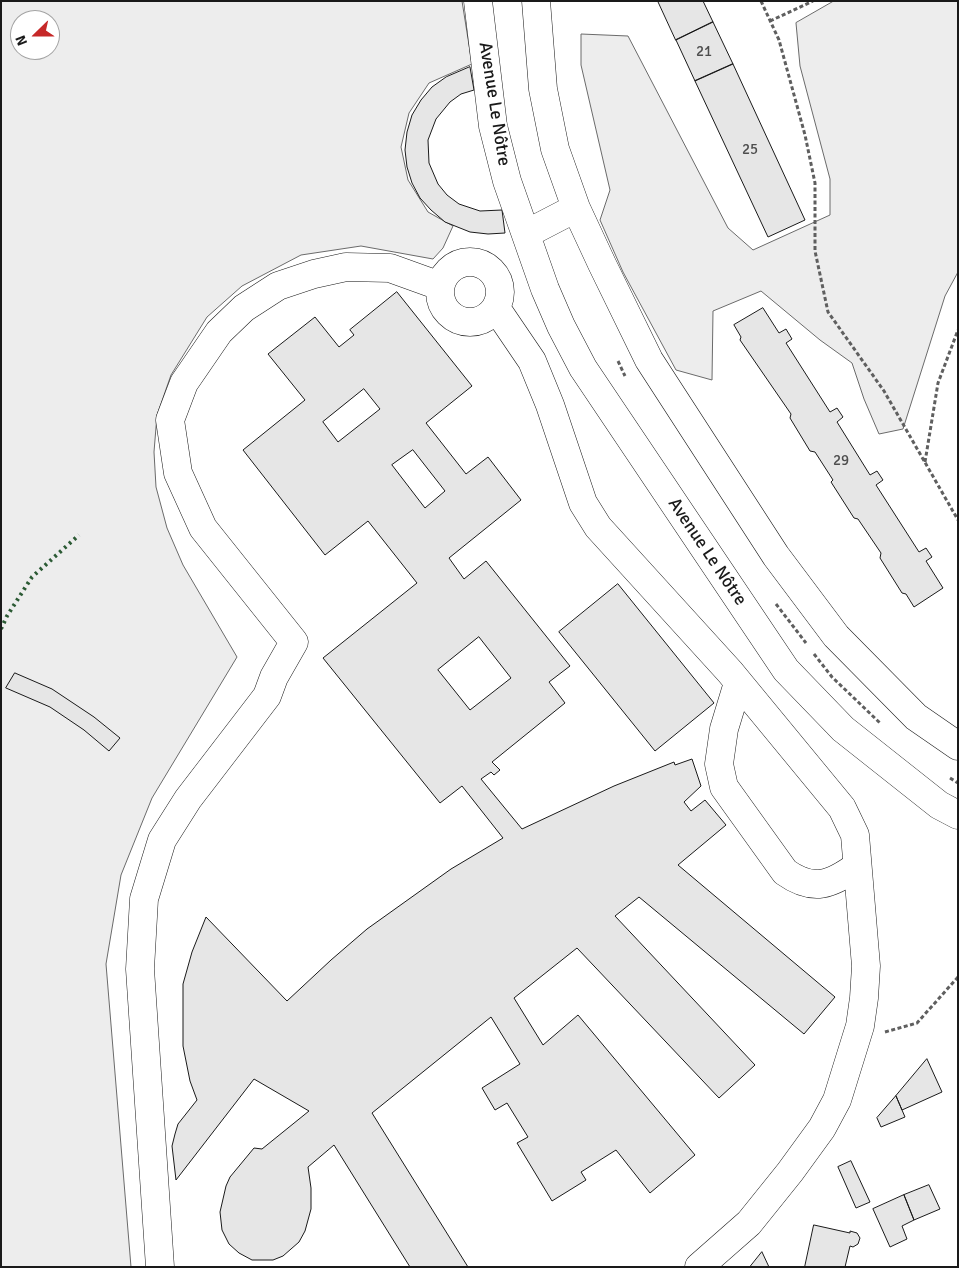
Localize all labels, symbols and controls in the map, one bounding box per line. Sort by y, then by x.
north arrow [10,10,60,60]
text: N [12,33,31,48]
street label: Avenue Le Nôtre [474,40,514,168]
house number: 21 [696,43,712,61]
house number: 25 [742,141,758,159]
house number: 29 [833,452,849,470]
street label: Avenue Le Nôtre [663,494,751,610]

